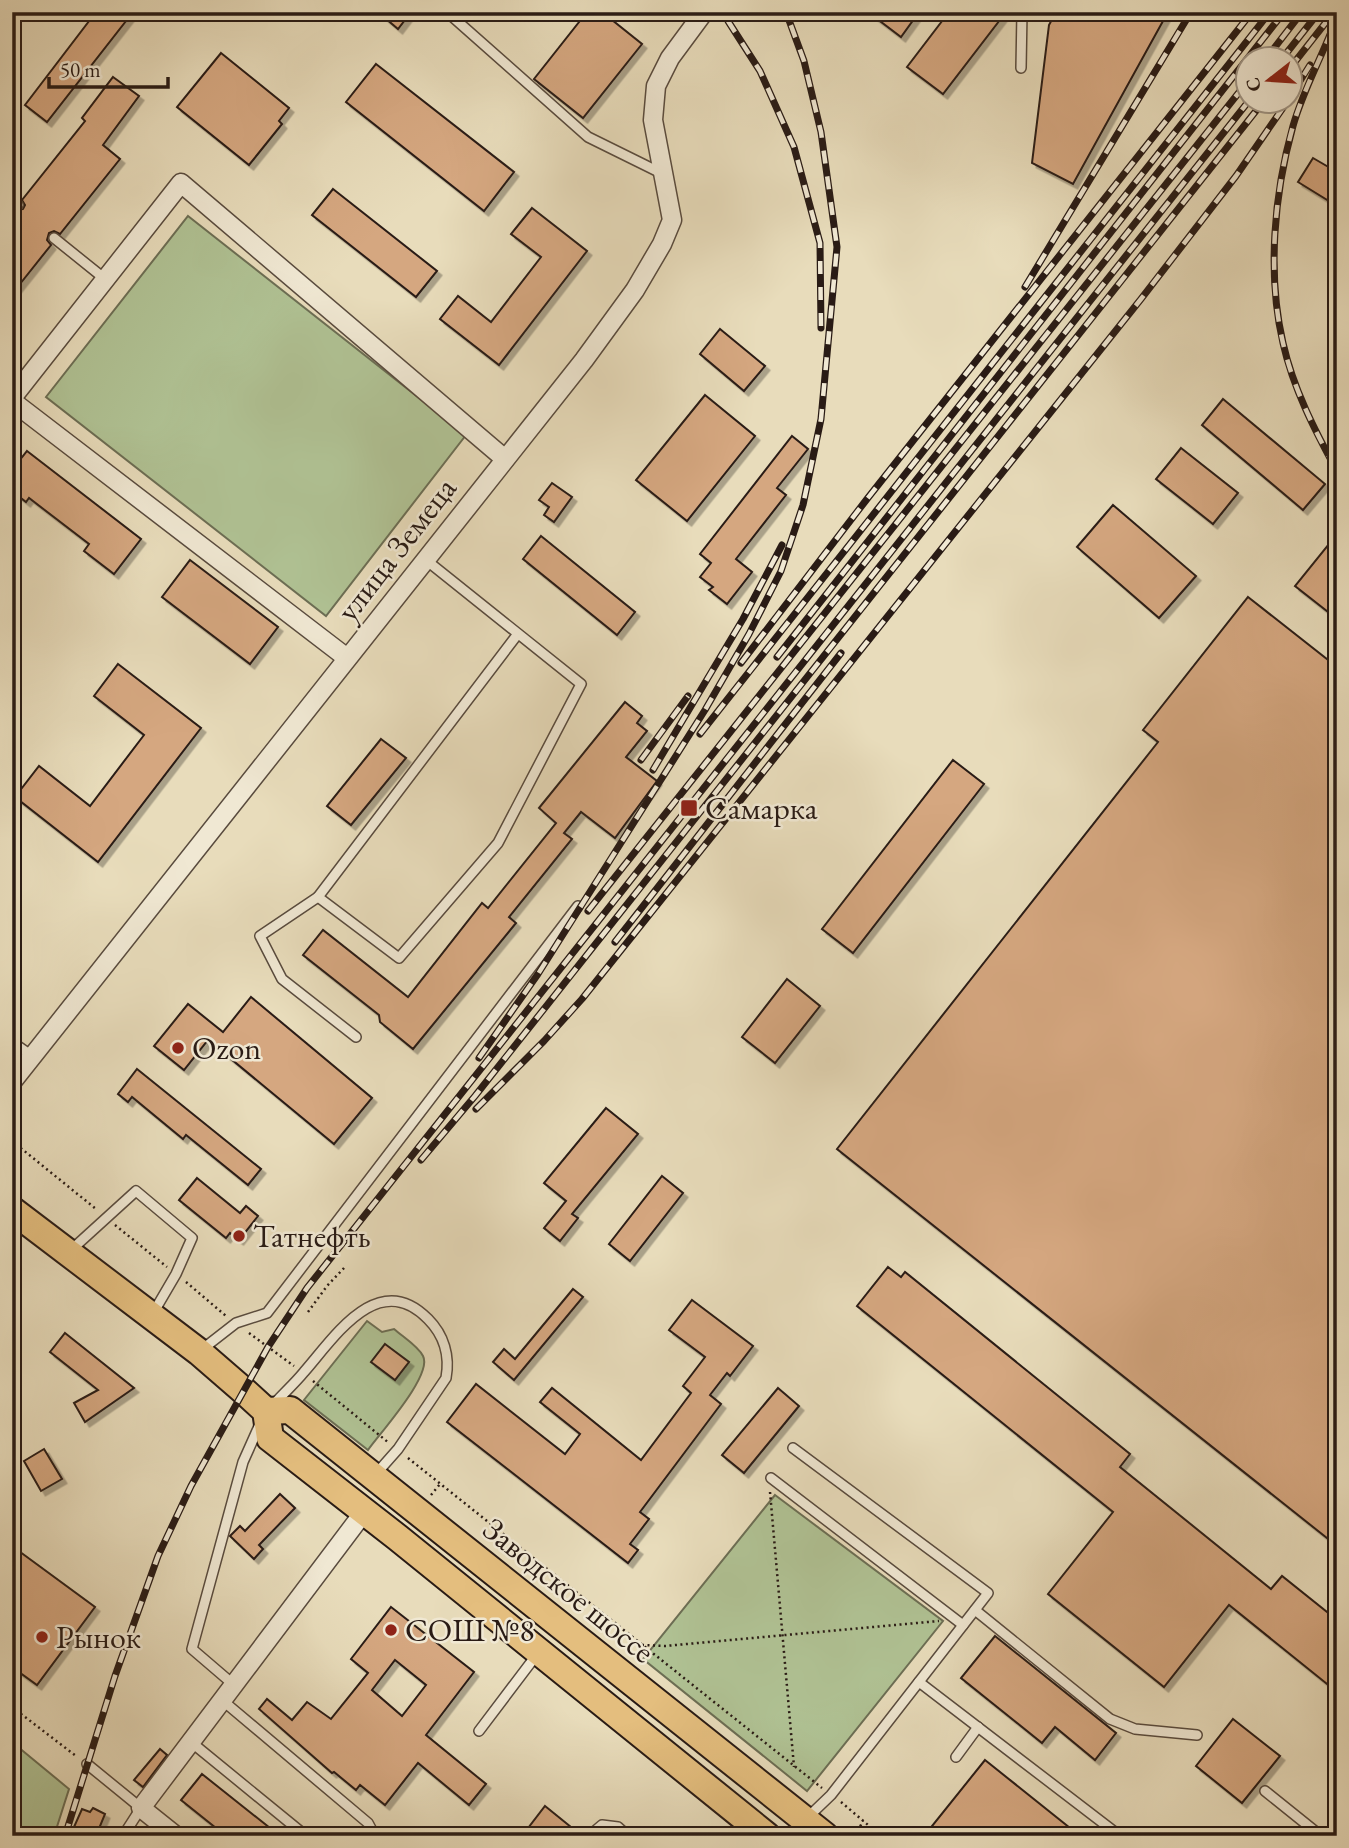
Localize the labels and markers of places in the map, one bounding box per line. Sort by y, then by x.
place label: Самарка [705,787,818,829]
marker: Самарка [679,798,699,818]
place label: Ozon [192,1027,261,1069]
marker: Ozon [170,1040,186,1056]
place label: Татнефть [253,1215,371,1257]
marker: Татнефть [231,1228,247,1244]
place label: СОШ №8 [405,1609,535,1651]
place label: Рынок [56,1616,141,1658]
marker: СОШ №8 [383,1622,399,1638]
marker: Рынок [34,1629,50,1645]

